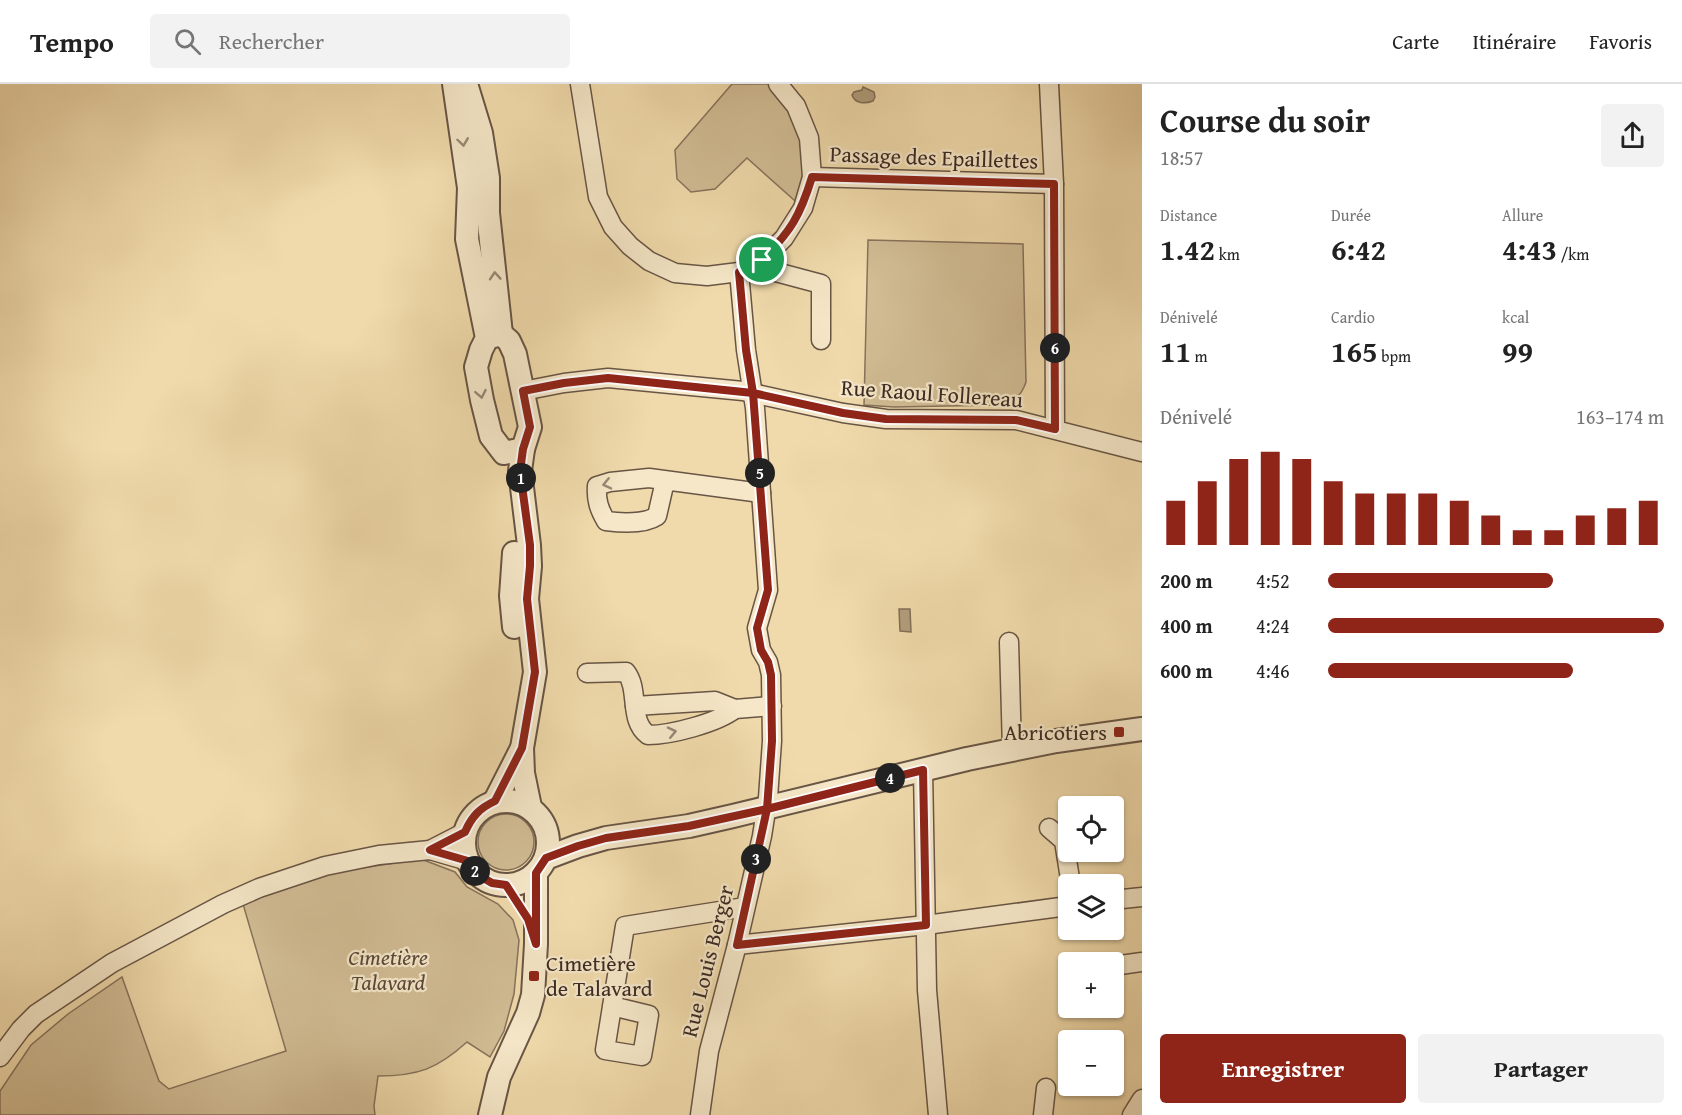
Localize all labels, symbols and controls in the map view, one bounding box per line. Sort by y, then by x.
search box [150,14,570,68]
text: Tempo [30,21,114,62]
icon: search [171,25,204,58]
text: Rechercher [219,25,324,57]
text: Carte [1392,26,1439,57]
text: Itinéraire [1472,26,1556,57]
text: Favoris [1589,26,1652,57]
text: Course du soir [1160,96,1370,144]
button: share [1601,104,1664,167]
one-way arrow [456,137,468,146]
street label: Passage des Epaillettes [829,137,1039,177]
text: 18:57 [1160,143,1203,172]
text: Distance [1160,203,1217,227]
text: Durée [1331,203,1371,227]
text: Allure [1502,203,1543,227]
text: 1.42 [1160,227,1215,271]
text: 6:42 [1331,227,1386,271]
text: 4:43 [1502,227,1557,271]
pin [736,234,787,285]
text: km [1215,242,1240,266]
text: /km [1557,242,1589,266]
icon: arrive [745,243,778,276]
one-way arrow [489,272,502,281]
text: Dénivelé [1160,305,1218,329]
text: Cardio [1331,305,1375,329]
text: kcal [1502,305,1529,329]
text: 11 [1160,329,1191,373]
text: 165 [1331,329,1378,373]
text: 99 [1502,329,1533,373]
pin: 6 [1040,333,1070,363]
text: 6 [1051,336,1059,360]
text: m [1191,344,1208,368]
text: bpm [1378,344,1411,368]
street label: Rue Raoul Follereau [840,371,1024,415]
one-way arrow [474,388,487,398]
text: Dénivelé [1160,402,1232,431]
text: 163–174 m [1576,402,1664,431]
pin: 5 [745,458,775,488]
text: 5 [756,461,764,485]
pin: 1 [506,463,536,493]
text: 1 [517,466,525,490]
one-way arrow [603,476,613,489]
text: 200 m [1160,566,1213,595]
text: 4:52 [1256,566,1290,595]
text: 400 m [1160,611,1213,640]
text: 4:24 [1256,611,1290,640]
text: 600 m [1160,656,1213,685]
text: 4:46 [1256,656,1290,685]
place label: Abricotiers [1004,716,1107,748]
marker: Abricotiers [1112,725,1126,739]
one-way arrow [667,726,677,739]
pin: 4 [875,763,905,793]
text: 4 [886,766,894,790]
map controls [1058,796,1124,1096]
button: locate [1058,796,1124,862]
pin: 3 [741,844,771,874]
text: 3 [752,847,760,871]
pin: 2 [460,856,490,886]
text: 2 [471,859,479,883]
button: layers [1058,874,1124,940]
street label: Rue Louis Berger [673,882,741,1040]
park label: Cimetière Talavard [348,941,428,998]
place label: Cimetière de Talavard [546,947,653,1004]
button: + [1058,952,1124,1018]
marker: Cimetière de Talavard [527,969,541,983]
button: − [1058,1030,1124,1096]
button: Enregistrer [1160,1034,1406,1103]
button: Partager [1418,1034,1664,1103]

